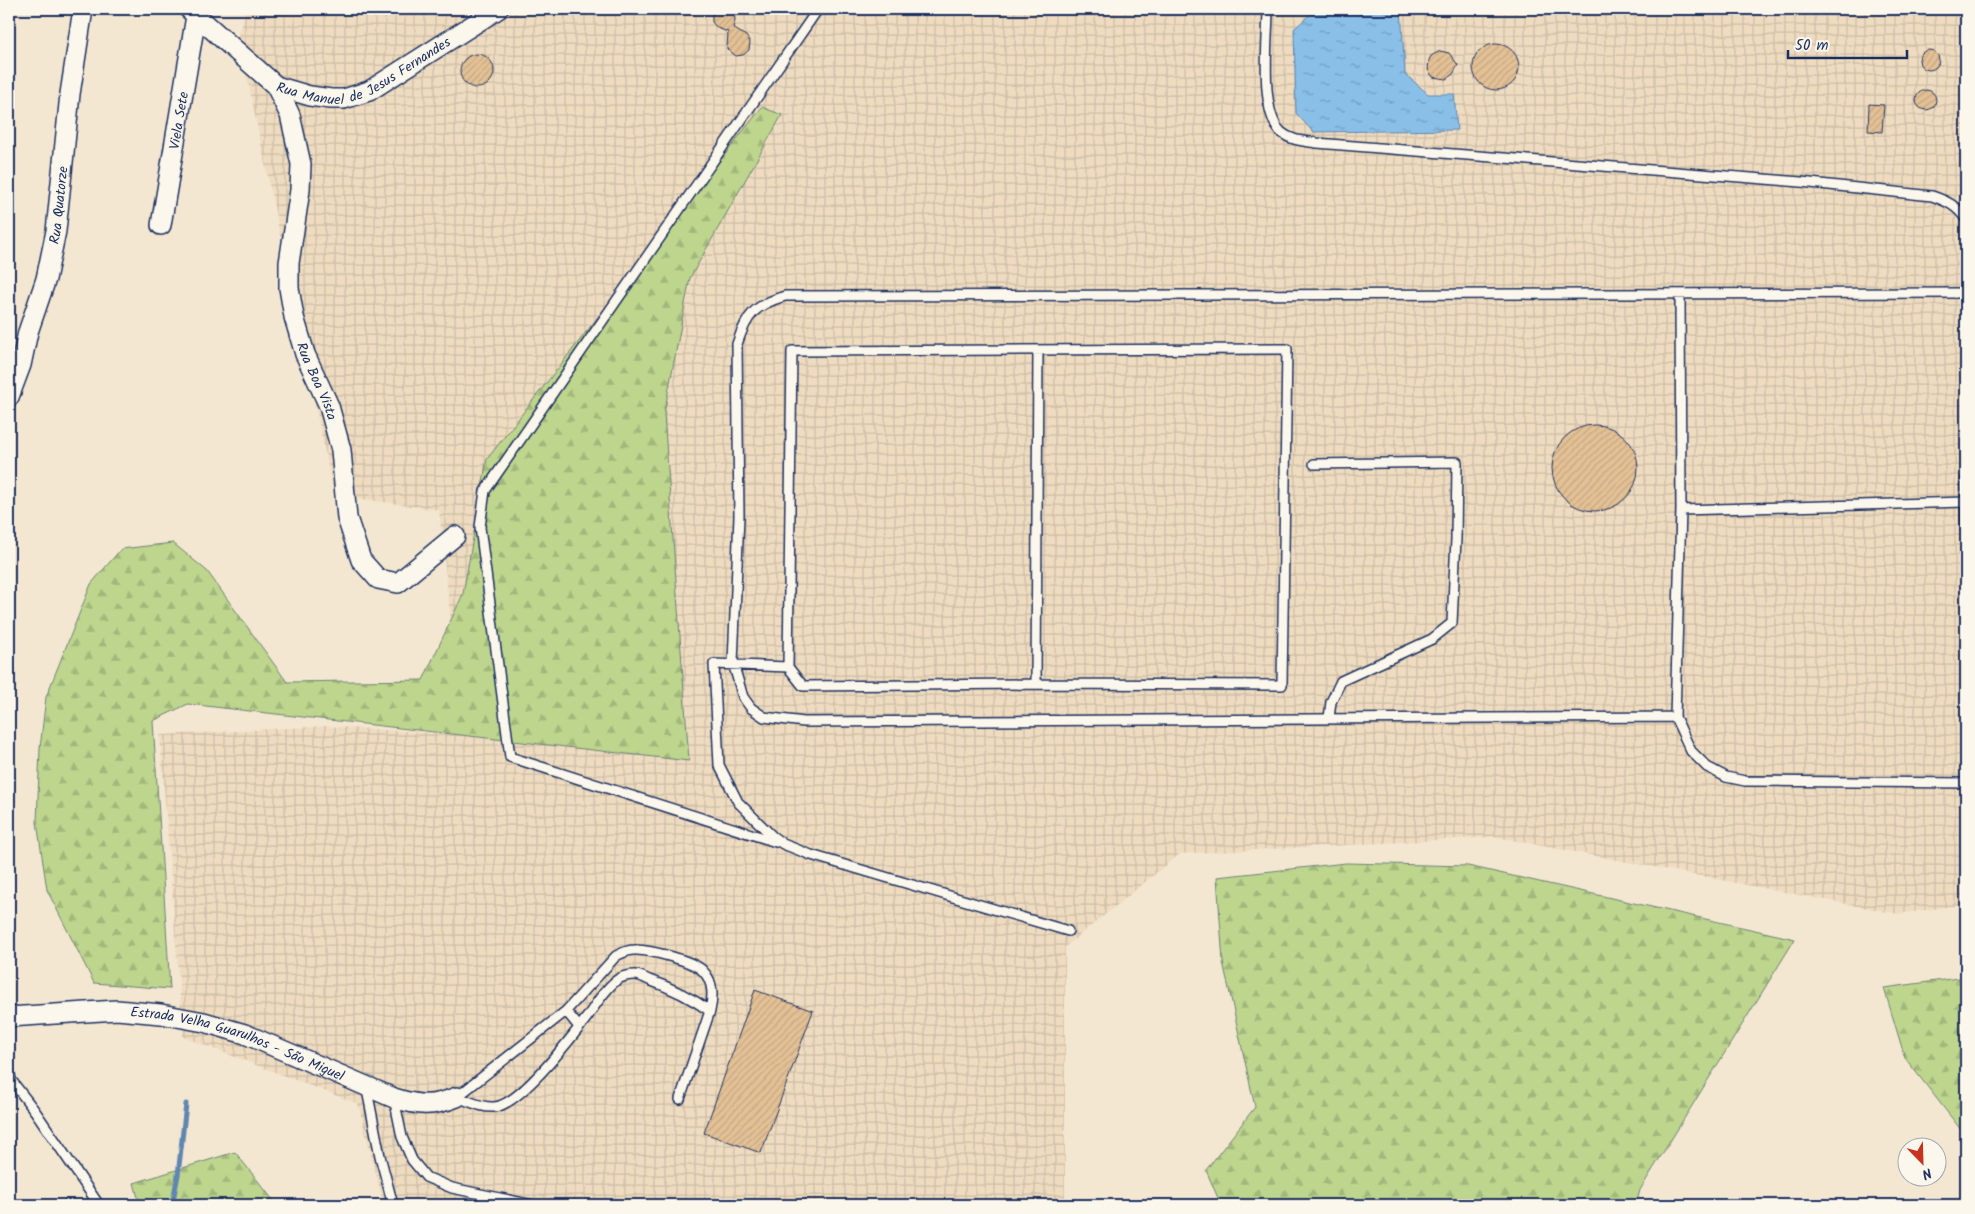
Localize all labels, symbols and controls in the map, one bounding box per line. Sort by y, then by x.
scale bar [1788,28,1906,60]
street label: Rua Manuel de Jesus Fernandes [274,32,455,111]
text: 50 m [1795,34,1829,58]
street label: Viela Sete [164,89,195,151]
street label: Rua Quatorze [44,164,75,246]
street label: Rua Boa Vista [290,340,342,423]
street label: Estrada Velha Guarulhos - São Miguel [129,1001,348,1088]
north arrow [1898,1136,1948,1186]
text: N [1918,1161,1935,1185]

